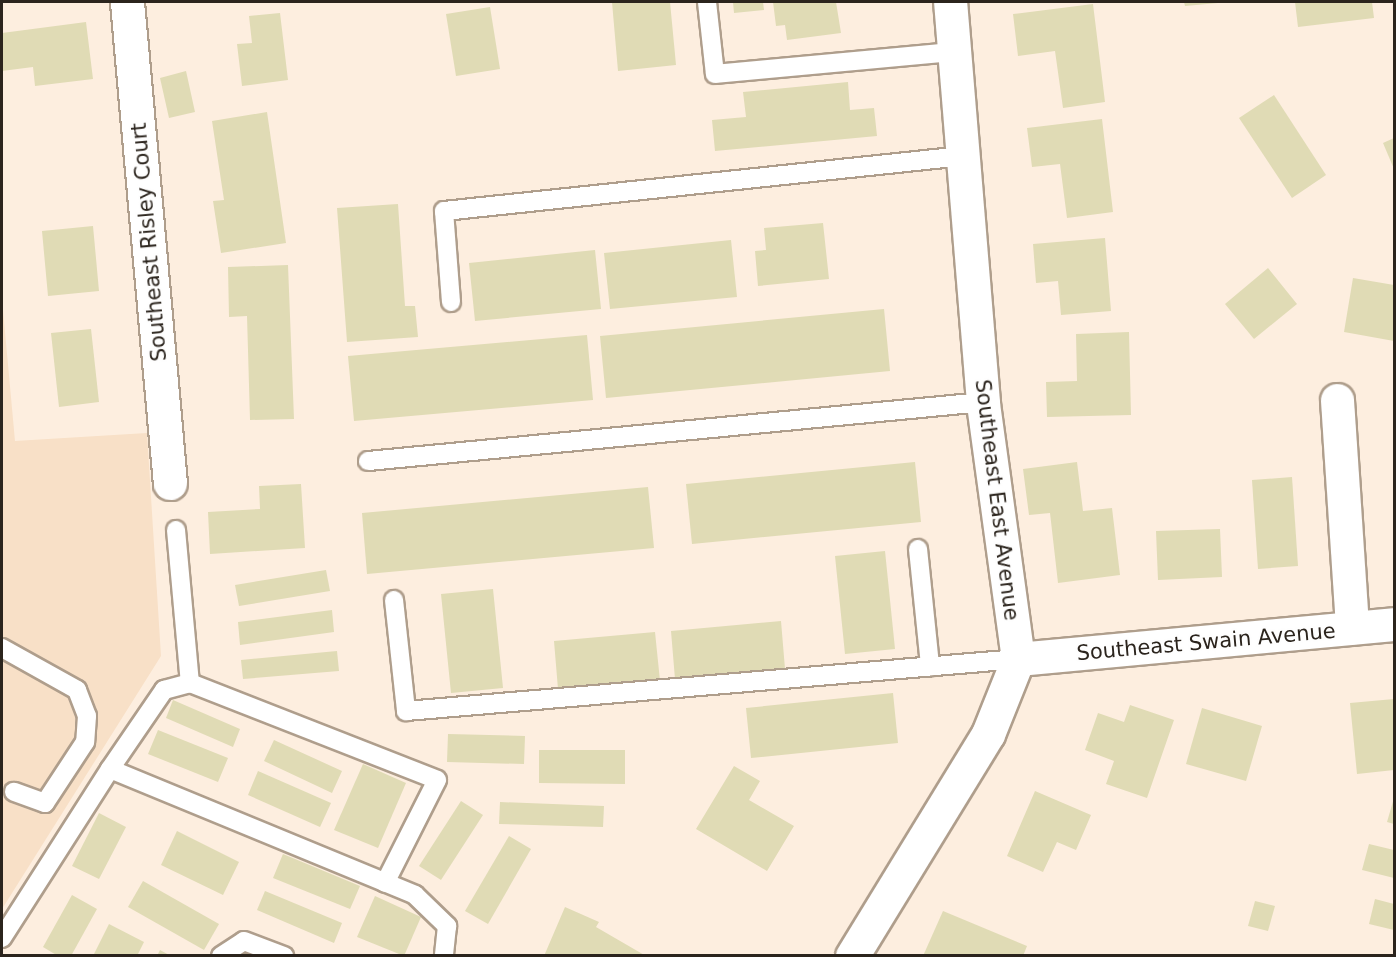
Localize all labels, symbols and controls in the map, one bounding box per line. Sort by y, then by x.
street label: Southeast Risley Court [126,122,172,362]
street label: Southeast East Avenue [970,378,1024,622]
street label: Southeast Swain Avenue [1075,618,1337,666]

